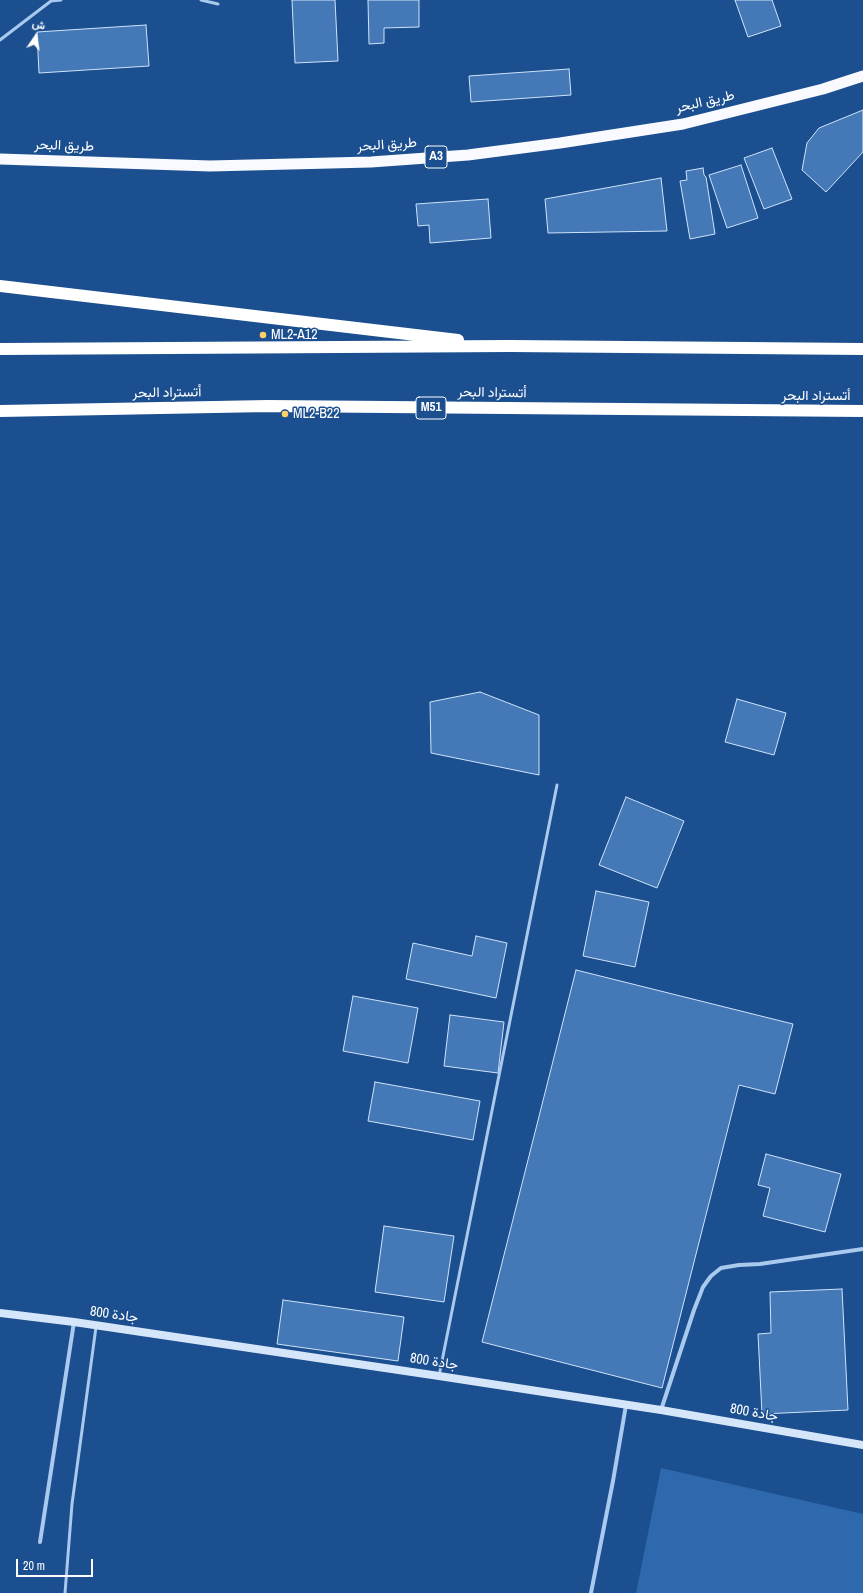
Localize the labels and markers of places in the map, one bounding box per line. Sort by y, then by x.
place label: ML2-A12 [271,327,318,343]
marker: ML2-A12 [258,330,268,340]
place label: ML2-B22 [293,406,340,422]
marker: ML2-B22 [280,409,290,419]

